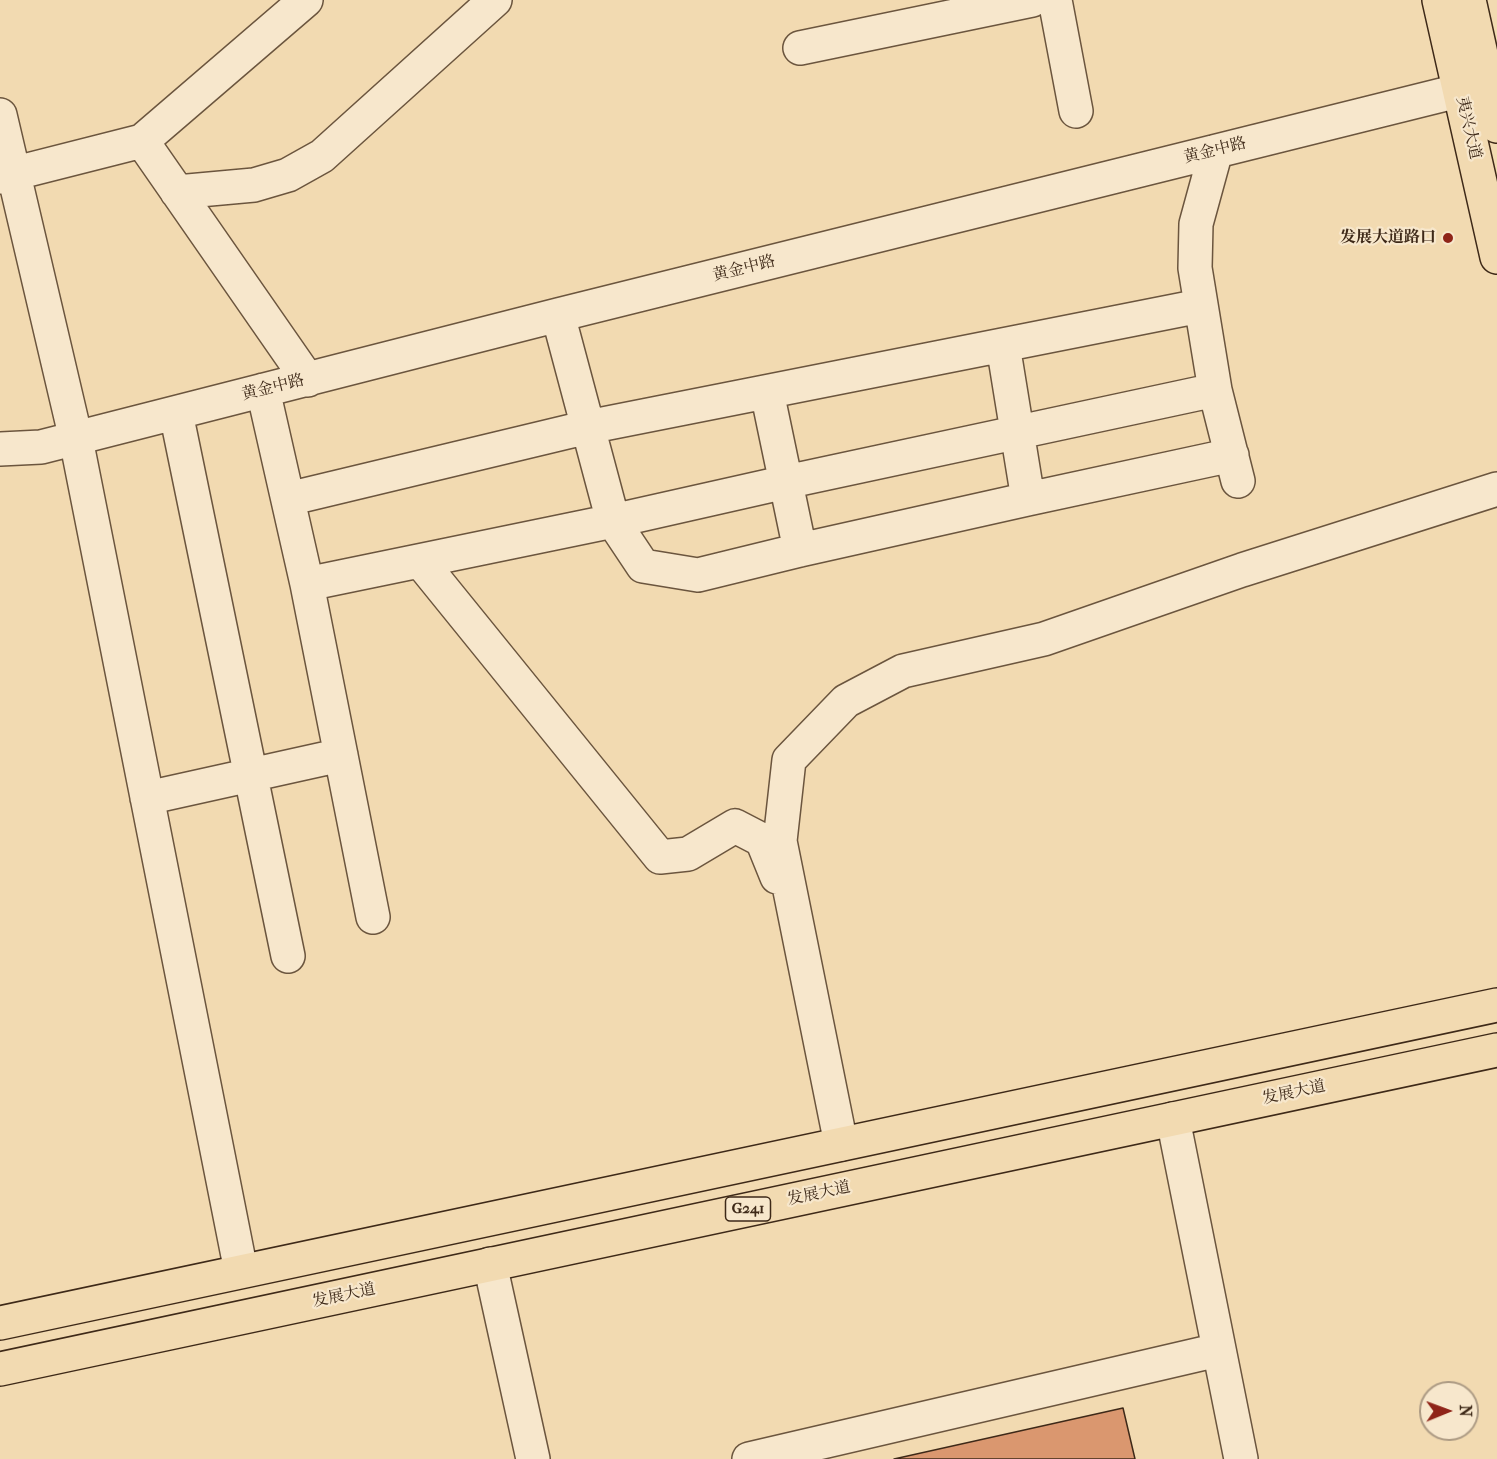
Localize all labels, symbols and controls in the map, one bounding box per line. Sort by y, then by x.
street label: 夷兴大道 [1451,95,1485,161]
street label: 黄金中路 [1182,134,1248,168]
place label: 发展大道路口 [1340,228,1436,248]
marker: 发展大道路口 [1441,231,1455,245]
street label: 黄金中路 [711,252,777,286]
street label: 黄金中路 [240,371,306,405]
street label: 发展大道 [1261,1077,1327,1109]
street label: 发展大道 [786,1178,852,1210]
road number: G241 [726,1197,771,1221]
street label: 发展大道 [311,1280,377,1312]
north arrow [1419,1381,1479,1441]
text: N [1456,1404,1475,1417]

